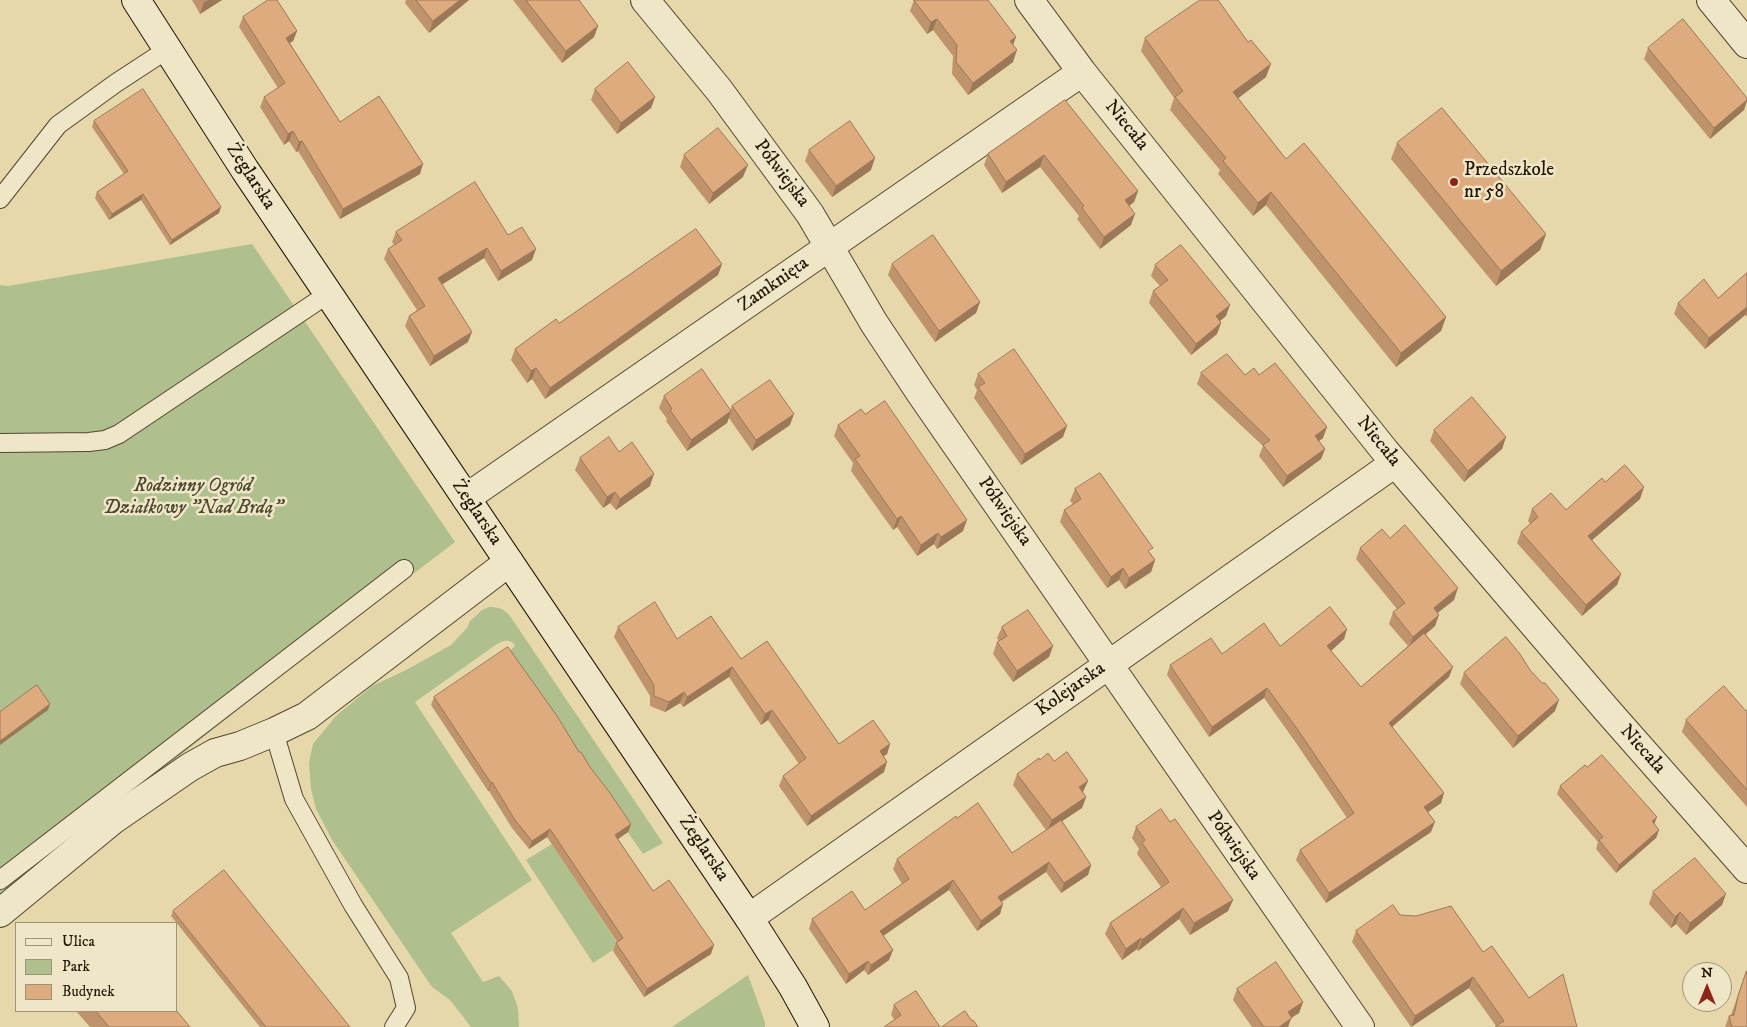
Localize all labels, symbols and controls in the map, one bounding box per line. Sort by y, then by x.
street label: Niecała [1099,96,1153,156]
street label: Półwiejska [748,136,814,212]
street label: Żeglarska [220,140,280,214]
place label: Przedszkole nr 58 [1464,160,1554,204]
marker: Przedszkole nr 58 [1448,176,1460,188]
street label: Zamknięta [734,252,814,318]
street label: Niecała [1351,412,1405,472]
street label: Półwiejska [972,473,1036,551]
park label: Rodzinny Ogród Działkowy "Nad Brdą" [103,476,283,520]
street label: Żeglarska [446,476,506,550]
street label: Kolejarska [1032,658,1110,722]
street label: Niecała [1614,721,1670,779]
street label: Półwiejska [1201,807,1265,885]
street label: Żeglarska [673,812,733,886]
legend [15,922,178,1012]
text: Ulica [62,932,95,951]
text: Park [62,957,90,976]
north arrow [1682,962,1732,1012]
text: N [1701,964,1713,982]
text: Budynek [62,982,115,1001]

